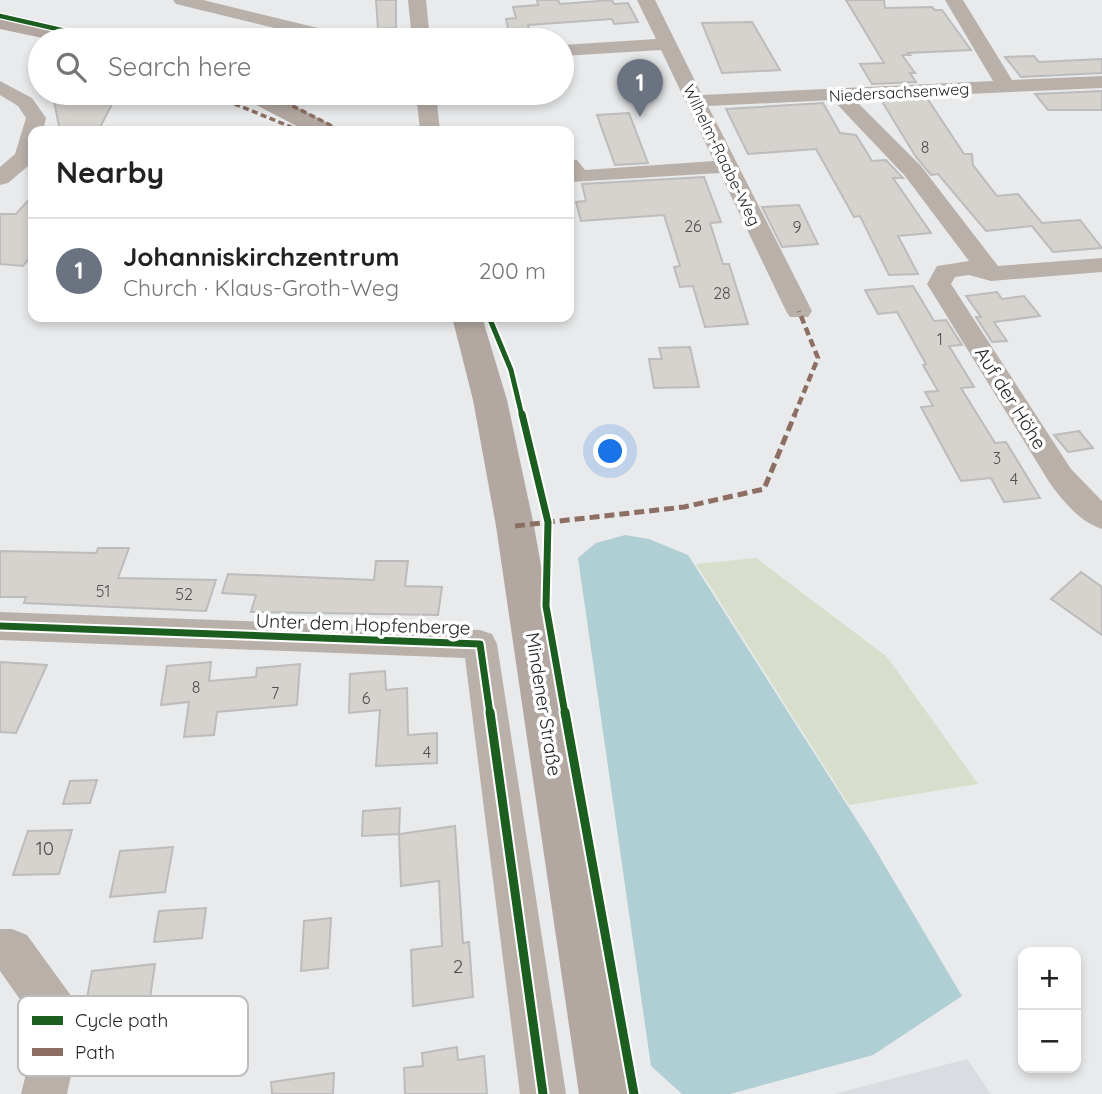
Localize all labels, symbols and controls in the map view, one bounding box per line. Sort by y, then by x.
search box [28,28,574,105]
icon: search [52,48,90,86]
text: Search here [108,50,252,83]
pin: 1 [617,59,663,117]
street label: Niedersachsenweg [828,78,970,106]
street label: Wilhelm-Raabe-Weg [679,81,765,229]
house number: 8 [921,137,929,157]
text: Nearby [56,153,164,191]
house number: 26 [684,216,702,236]
house number: 9 [793,217,802,237]
text: Johanniskirchzentrum [123,240,400,273]
text: 1 [75,256,83,285]
text: 200 m [479,256,546,285]
text: Church · Klaus-Groth-Weg [123,273,399,302]
house number: 28 [713,283,731,303]
house number: 1 [937,329,943,349]
street label: Auf der Höhe [970,342,1052,454]
your location [593,434,627,468]
house number: 3 [993,448,1001,468]
house number: 4 [1010,469,1018,489]
house number: 51 [96,581,110,601]
house number: 52 [175,584,193,604]
street label: Unter dem Hopfenberge [255,608,471,640]
street label: Mindener Straße [521,630,567,778]
house number: 8 [192,677,200,697]
house number: 7 [271,683,279,703]
house number: 6 [362,688,371,708]
house number: 4 [423,742,431,762]
house number: 10 [36,836,54,860]
map controls [1018,947,1081,1073]
button: + [1018,947,1081,1010]
house number: 2 [453,954,463,978]
legend [18,996,248,1076]
text: Cycle path [75,1008,168,1032]
button: − [1018,1010,1081,1073]
text: Path [75,1040,115,1064]

